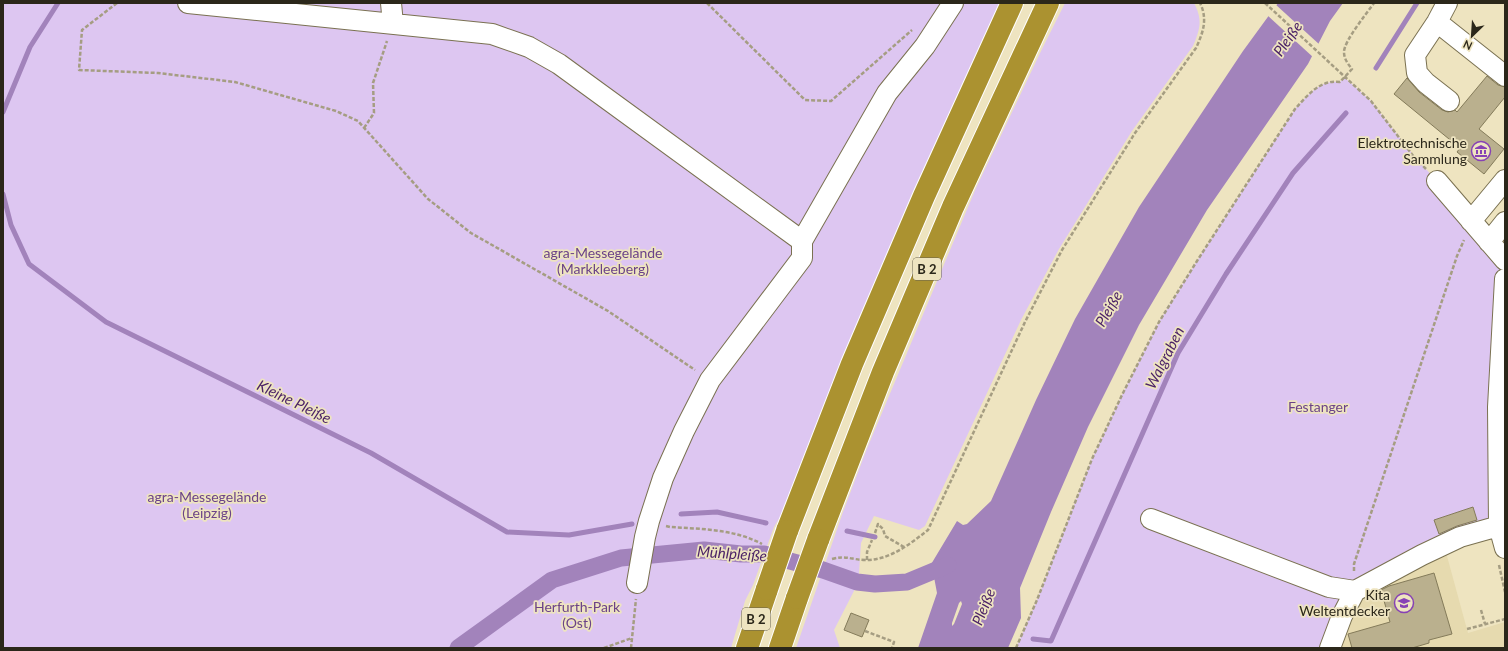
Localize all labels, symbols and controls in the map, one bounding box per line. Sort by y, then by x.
north arrow [1452,16,1492,56]
water label: Pleiße [1269,18,1306,59]
text: N [1461,38,1474,53]
place label: Elektrotechnische Sammlung [1358,134,1467,167]
museum icon: Elektrotechnische Sammlung [1470,140,1492,162]
park label: agra-Messegelände (Markkleeberg) [544,244,662,277]
road number: B 2 [913,258,941,280]
water label: Pleiße [1091,287,1125,330]
water label: Walgraben [1141,323,1187,392]
water label: Kleine Pleiße [254,375,334,427]
park label: Festanger [1288,398,1348,415]
park label: agra-Messegelände (Leipzig) [148,488,266,521]
water label: Mühlpleiße [697,542,768,564]
water label: Pleiße [968,586,999,628]
place label: Kita Weltentdecker [1299,586,1390,619]
school or university icon: Kita Weltentdecker [1393,592,1415,614]
park label: Herfurth-Park (Ost) [534,598,621,631]
road number: B 2 [742,608,770,630]

